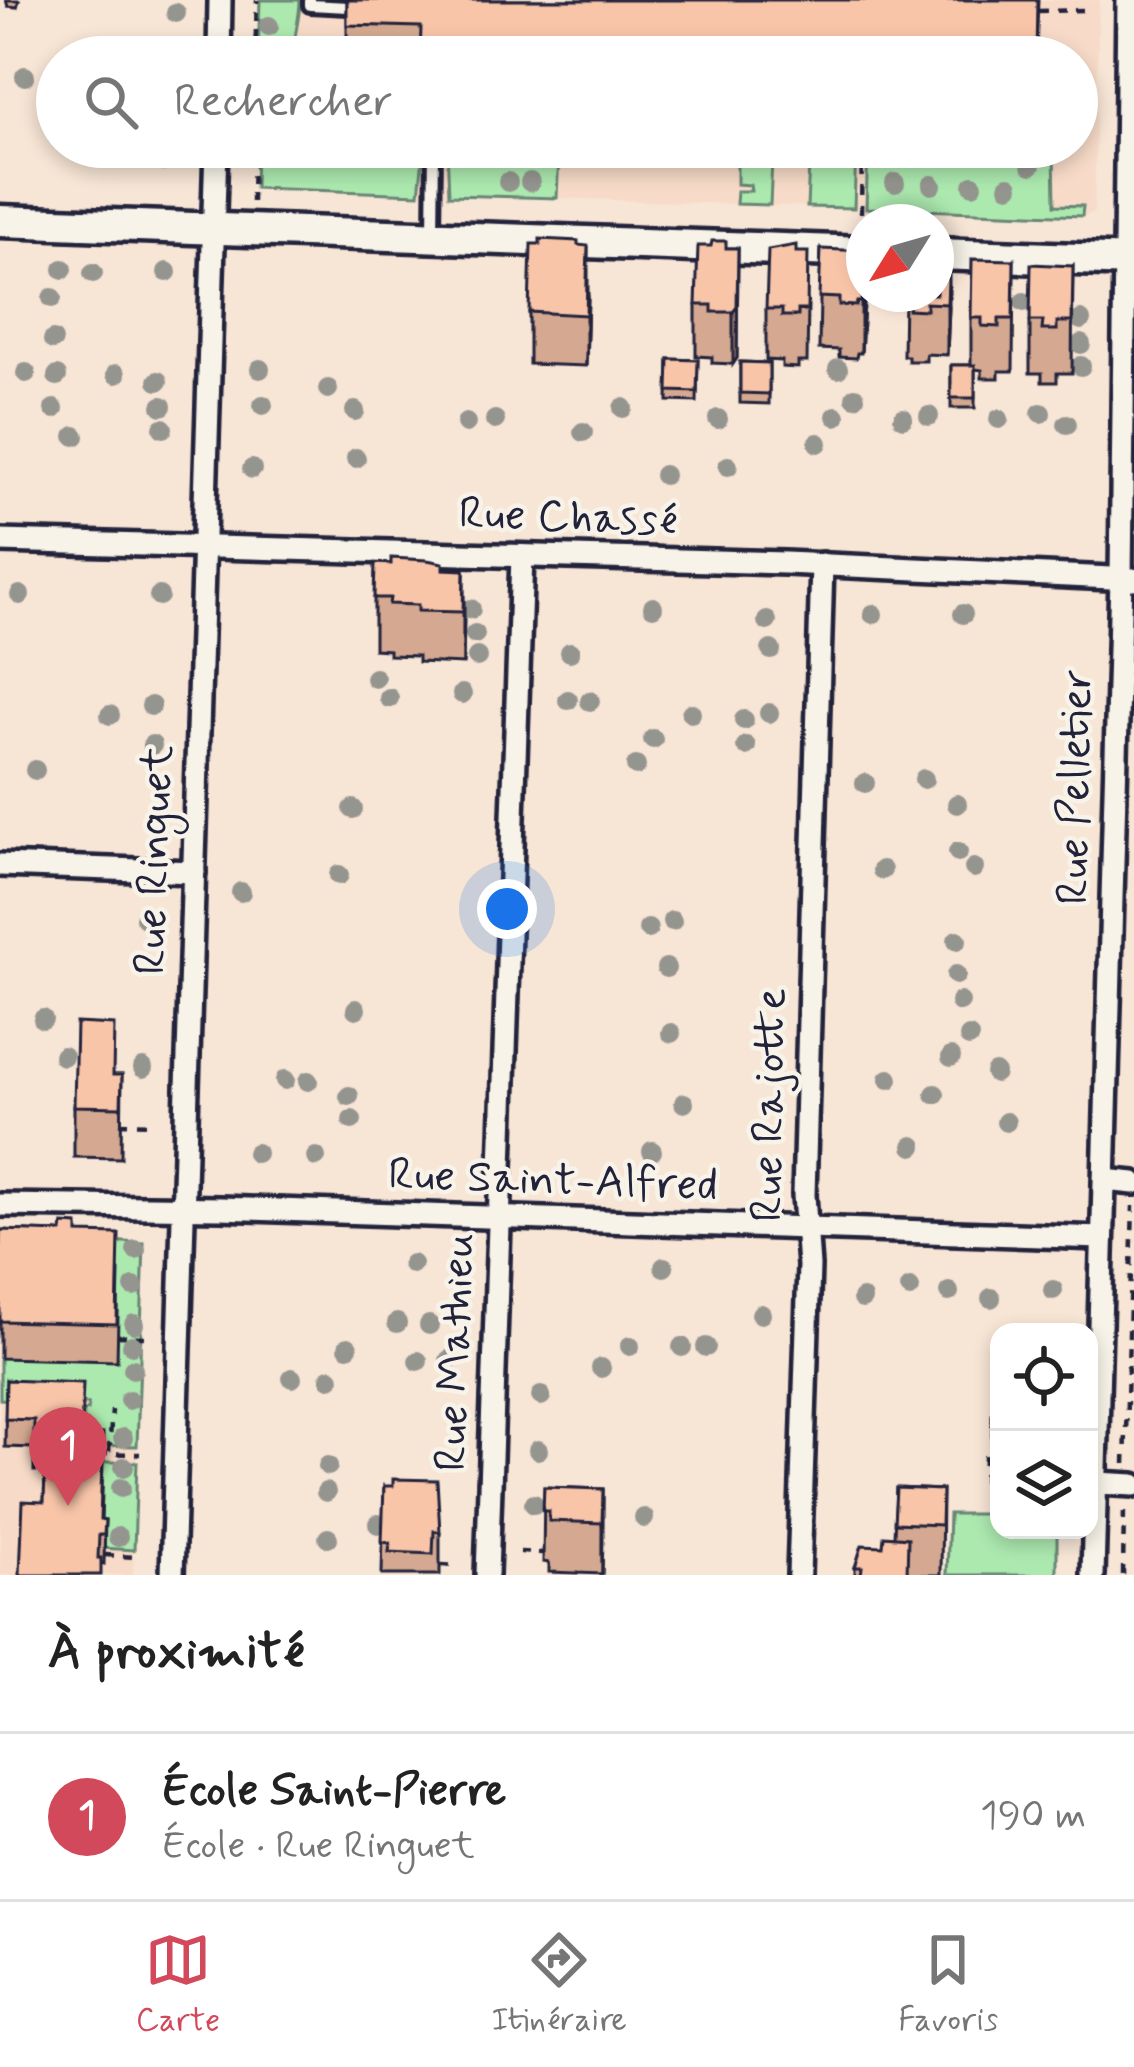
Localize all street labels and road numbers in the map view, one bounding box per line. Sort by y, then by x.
street label: Rue Chassé [458,485,678,551]
street label: Rue Pelletier [1044,669,1108,905]
street label: Rue Ringuet [122,744,192,976]
street label: Rue Rajotte [738,987,802,1223]
street label: Rue Saint-Alfred [387,1146,719,1216]
street label: Rue Mathieu [422,1232,490,1472]

